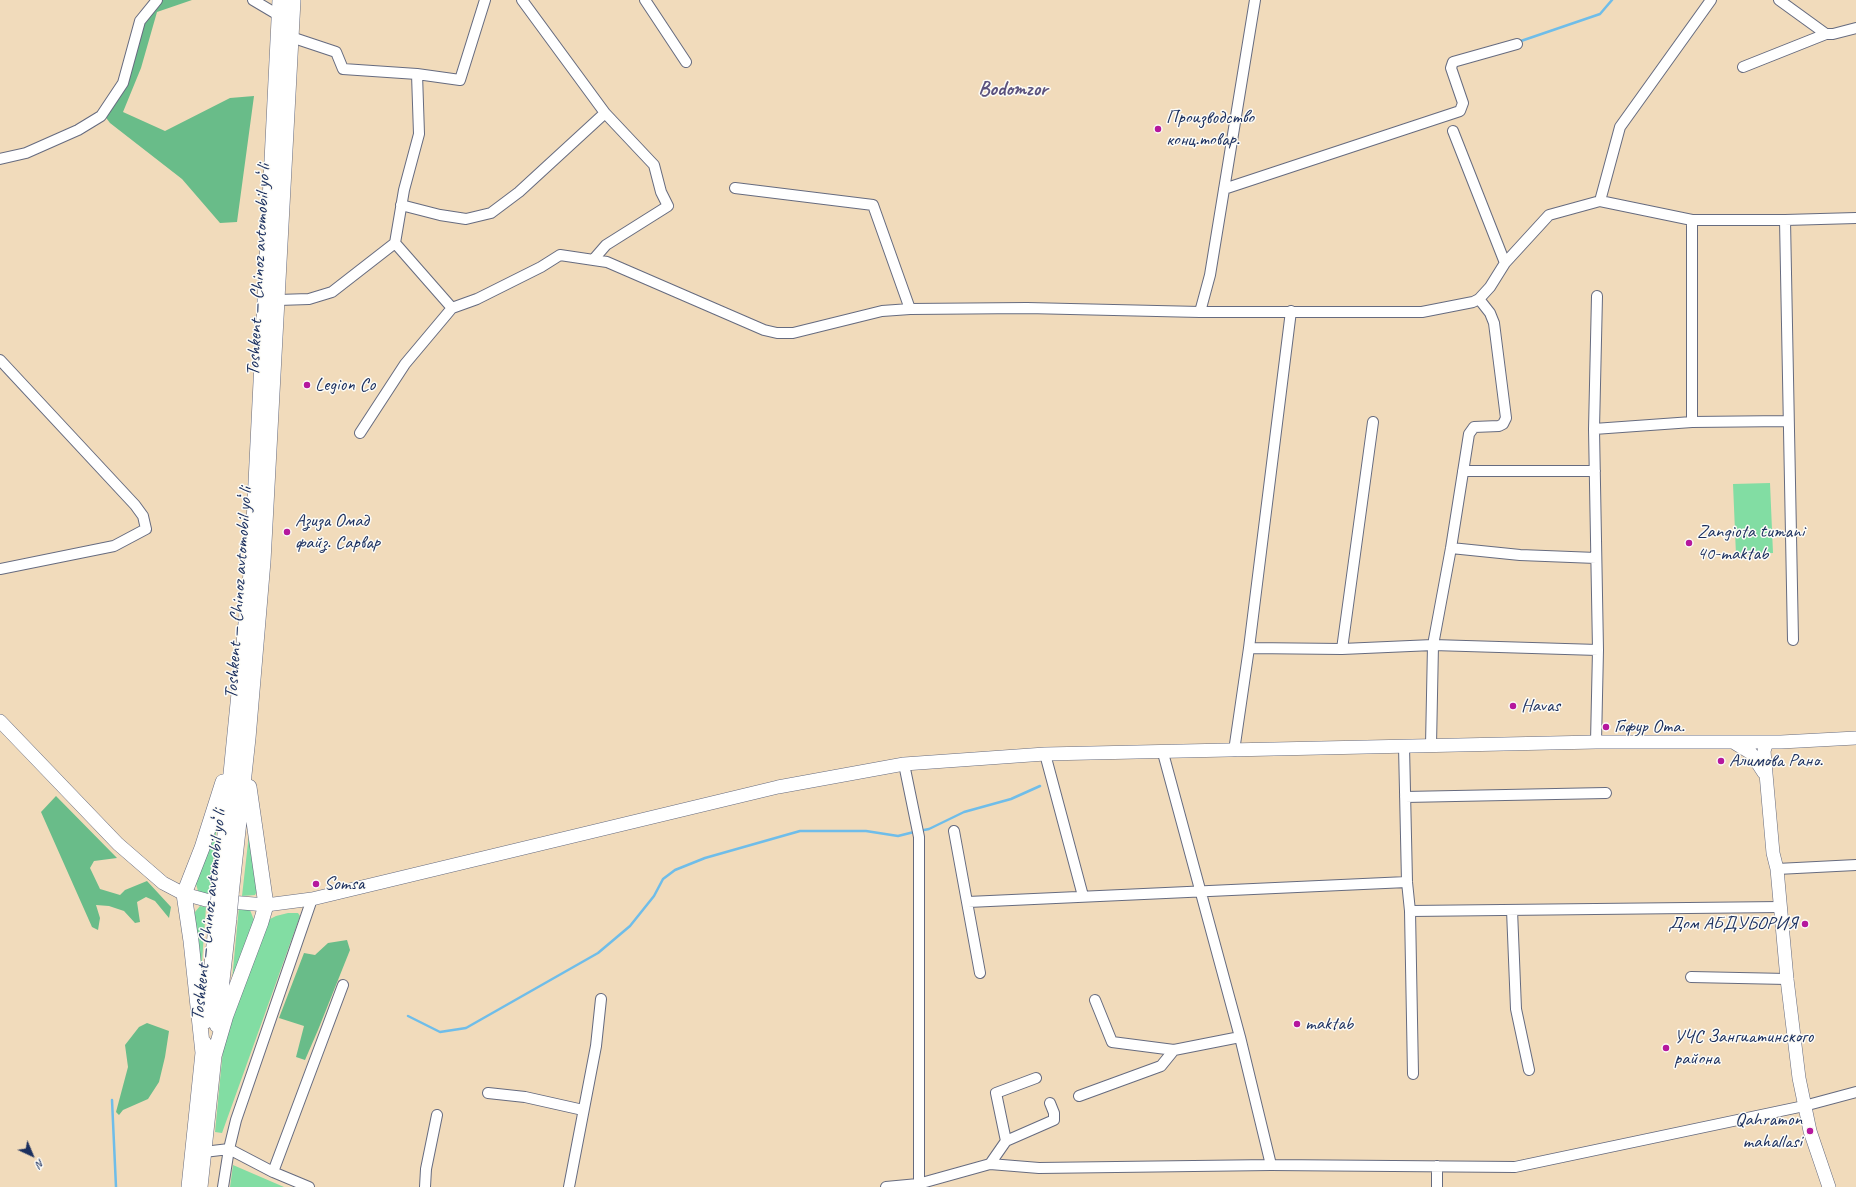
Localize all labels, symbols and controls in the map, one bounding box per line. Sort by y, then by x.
district label: Bodomzor [978,76,1048,102]
place label: Производство конц.товар. [1166,107,1254,151]
marker: Производство конц.товар. [1153,124,1163,134]
street label: Toshkent — Chinoz avtomobil yoʻli [242,163,276,377]
place label: Legion Co [315,374,375,396]
marker: Legion Co [302,380,312,390]
street label: Toshkent — Chinoz avtomobil yoʻli [220,486,258,700]
place label: Азиза Омад файз. Сарвар [295,510,380,554]
place label: Zangiota tumani 40-maktab [1697,521,1804,565]
marker: Азиза Омад файз. Сарвар [282,527,292,537]
marker: Zangiota tumani 40-maktab [1684,538,1694,548]
place label: Havas [1521,695,1560,717]
marker: Havas [1508,701,1518,711]
place label: Гофур Ота. [1614,716,1684,738]
marker: Гофур Ота. [1601,722,1611,732]
place label: Алимова Рано. [1729,750,1823,772]
marker: Алимова Рано. [1716,756,1726,766]
street label: Toshkent — Chinoz avtomobil yoʻli [187,808,231,1022]
place label: Somsa [324,873,364,895]
marker: Somsa [311,879,321,889]
place label: Дом АБДУБОРИЯ [1668,913,1797,935]
marker: Дом АБДУБОРИЯ [1800,919,1810,929]
place label: maktab [1305,1013,1353,1035]
marker: maktab [1292,1019,1302,1029]
place label: УЧС Зангиатинского района [1674,1026,1813,1070]
marker: УЧС Зангиатинского района [1661,1043,1671,1053]
place label: Qahramon mahallasi [1735,1109,1802,1153]
marker: Qahramon mahallasi [1805,1126,1815,1136]
north arrow [12,1135,52,1175]
text: N [33,1156,48,1171]

